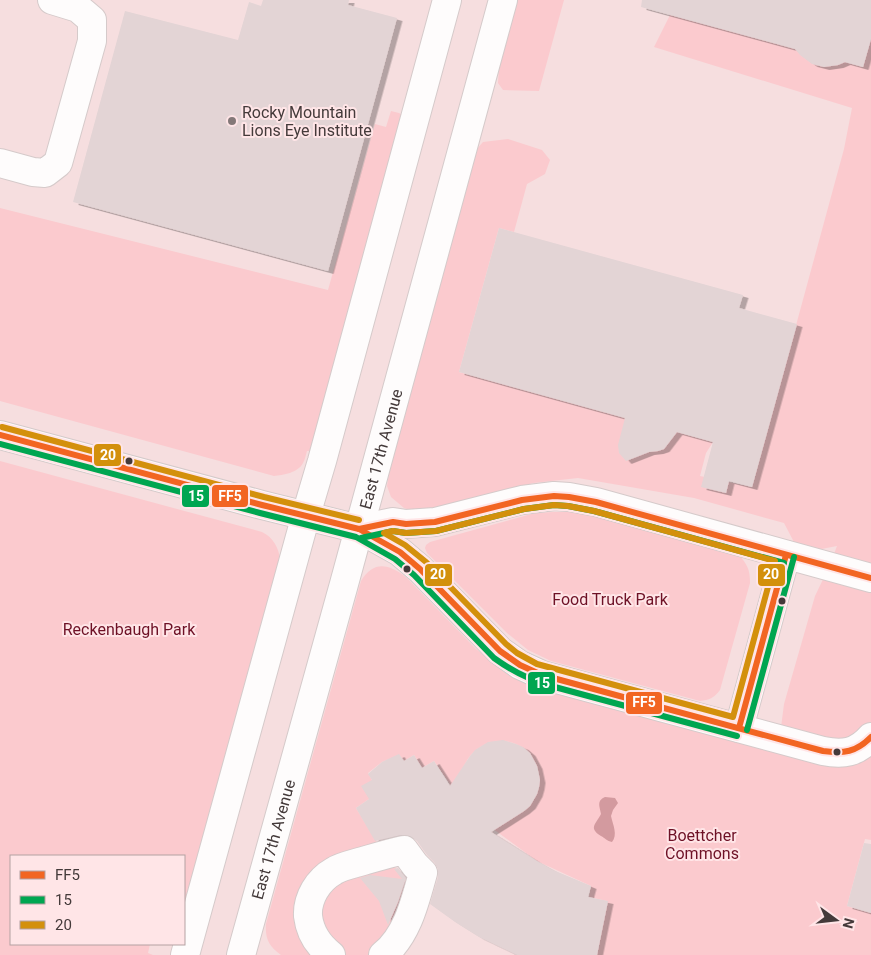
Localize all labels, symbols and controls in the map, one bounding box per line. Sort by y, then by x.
place label: Rocky Mountain Lions Eye Institute [242,103,372,140]
marker: Rocky Mountain Lions Eye Institute [226,115,238,127]
street label: East 17th Avenue [356,387,407,511]
line badge: 20 [93,443,122,467]
text: 20 [100,447,116,463]
unlabelled marker [124,456,134,466]
line badge: 15 [181,484,210,508]
line badge: FF5 [211,484,249,508]
text: 15 [188,488,204,504]
text: FF5 [218,488,242,504]
line badge: 20 [424,563,453,587]
line badge: 20 [757,563,786,587]
unlabelled marker [402,564,412,574]
text: 20 [430,566,446,582]
text: 20 [763,566,779,582]
park label: Food Truck Park [552,590,669,609]
unlabelled marker [777,596,787,606]
park label: Reckenbaugh Park [63,620,196,639]
line badge: 15 [527,671,556,695]
text: 15 [534,675,550,691]
line badge: FF5 [625,691,663,715]
text: FF5 [632,694,656,710]
unlabelled marker [832,747,842,757]
street label: East 17th Avenue [248,777,299,902]
park label: Boettcher Commons [665,826,739,863]
legend [10,855,185,945]
text: FF5 [55,866,80,884]
text: 15 [55,891,72,909]
north arrow [811,895,861,945]
text: 20 [55,916,72,934]
text: N [840,917,858,930]

